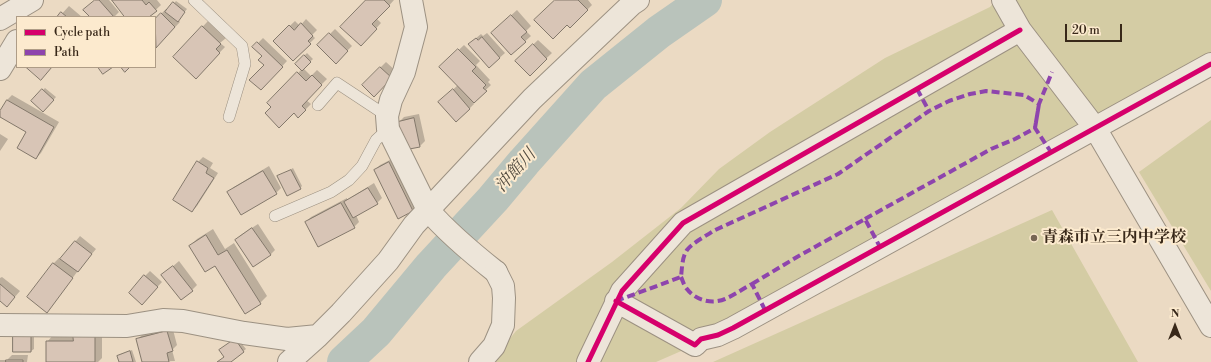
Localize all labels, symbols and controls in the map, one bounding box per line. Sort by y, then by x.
legend [16,16,156,68]
scale bar [1067,16,1124,42]
text: 20 m [1072,23,1100,38]
text: Cycle path [54,25,110,40]
text: Path [54,45,79,60]
water label: 沖館川 [491,145,541,197]
place label: 青森市立三内中学校 [1042,228,1186,248]
marker: 青森市立三内中学校 [1029,233,1039,243]
north arrow [1155,306,1195,346]
text: N [1171,307,1179,321]

